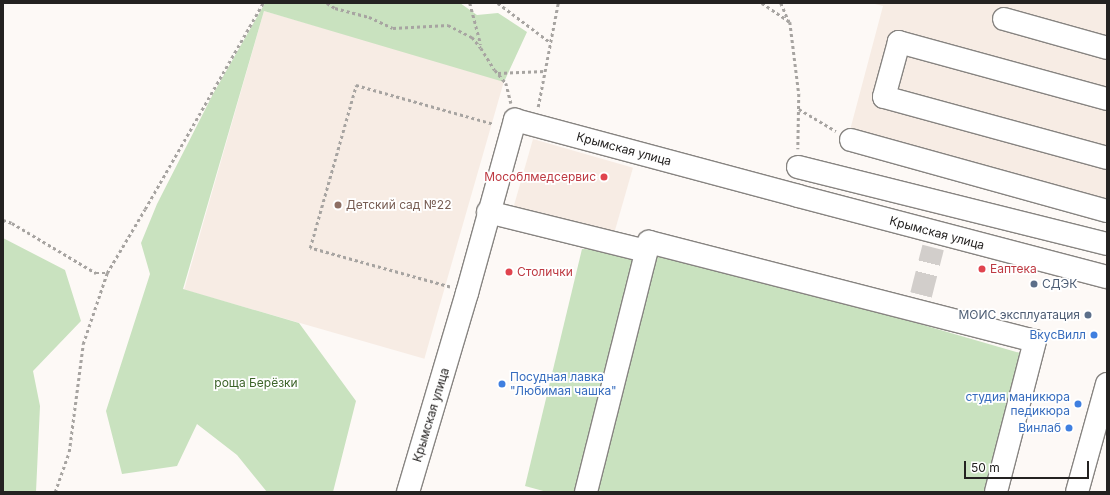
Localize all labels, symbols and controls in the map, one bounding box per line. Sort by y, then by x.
street label: Крымская улица [575,129,673,169]
place label: Мособлмедсервис [484,170,596,184]
marker: Мособлмедсервис [599,172,609,182]
place label: Детский сад №22 [346,198,452,212]
marker: Детский сад №22 [333,200,343,210]
street label: Крымская улица [888,213,986,253]
place label: Еаптека [990,262,1037,276]
marker: Еаптека [977,264,987,274]
place label: Столички [517,265,573,279]
marker: Столички [504,267,514,277]
place label: СДЭК [1042,277,1077,291]
marker: СДЭК [1029,279,1039,289]
place label: МОИС эксплуатация [958,308,1080,322]
marker: МОИС эксплуатация [1083,310,1093,320]
place label: ВкусВилл [1030,328,1086,342]
marker: ВкусВилл [1089,330,1099,340]
street label: Крымская улица [410,366,452,464]
place label: Посудная лавка "Любимая чашка" [510,370,617,398]
park label: роща Берёзки [214,376,298,390]
marker: Посудная лавка "Любимая чашка" [497,379,507,389]
place label: студия маникюра педикюра [966,390,1070,418]
marker: студия маникюра педикюра [1073,399,1083,409]
place label: Винлаб [1018,421,1061,435]
marker: Винлаб [1064,423,1074,433]
scale bar [966,453,1091,479]
text: 50 m [971,460,1000,475]

